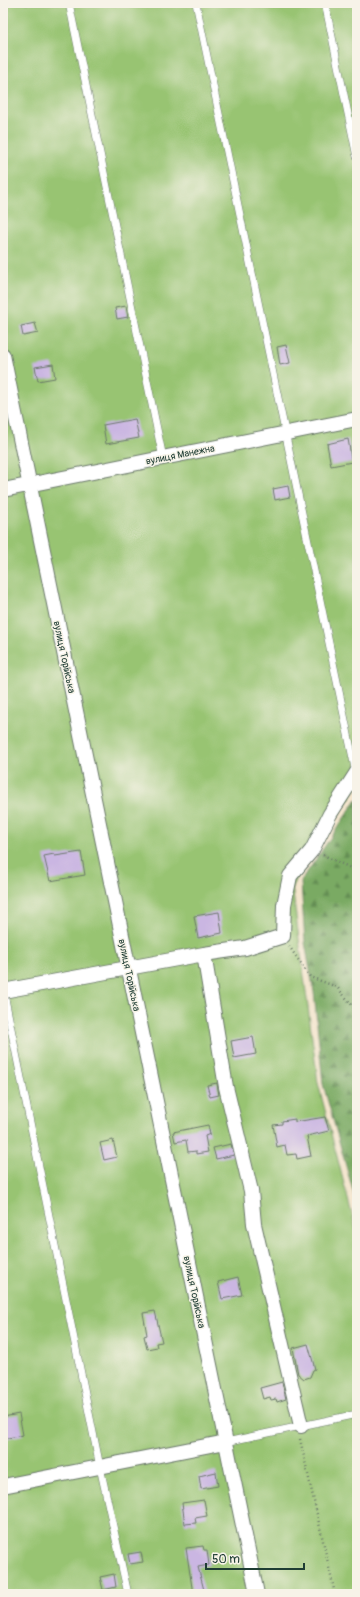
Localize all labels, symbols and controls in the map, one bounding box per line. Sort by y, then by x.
street label: вулиця Манежна [145,442,216,468]
street label: вулиця Торійська [50,620,78,695]
street label: вулиця Торійська [115,938,143,1013]
street label: вулиця Торійська [180,1255,208,1330]
scale bar [206,1545,304,1571]
text: 50 m [212,1552,240,1567]

